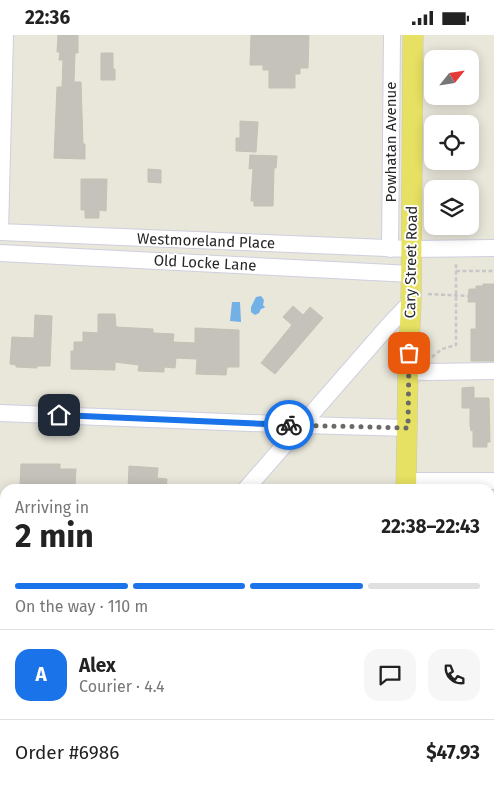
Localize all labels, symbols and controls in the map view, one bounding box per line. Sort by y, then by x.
text: 22:36 [25,6,70,29]
north arrow [424,50,479,105]
map controls [424,50,479,235]
street label: Powhatan Avenue [382,82,400,202]
button: locate [424,115,479,170]
button: layers [424,180,479,235]
street label: Cary Street Road [401,205,421,319]
street label: Westmoreland Place [137,230,275,252]
street label: Old Locke Lane [153,251,257,275]
pin [388,332,430,374]
icon: bag [395,339,423,367]
pin [38,394,80,436]
courier [264,400,314,450]
icon: home [45,401,73,429]
icon: bike [275,411,303,439]
text: Arriving in [15,498,89,517]
text: 22:38–22:43 [381,515,480,538]
text: 2 min [15,517,94,555]
text: On the way · 110 m [15,597,148,616]
button: chat [364,649,416,701]
button: phone [428,649,480,701]
text: Alex [79,654,116,677]
text: A [35,663,47,686]
text: Courier · 4.4 [79,677,165,696]
text: Order #6986 [15,741,119,764]
text: $47.93 [426,741,480,764]

